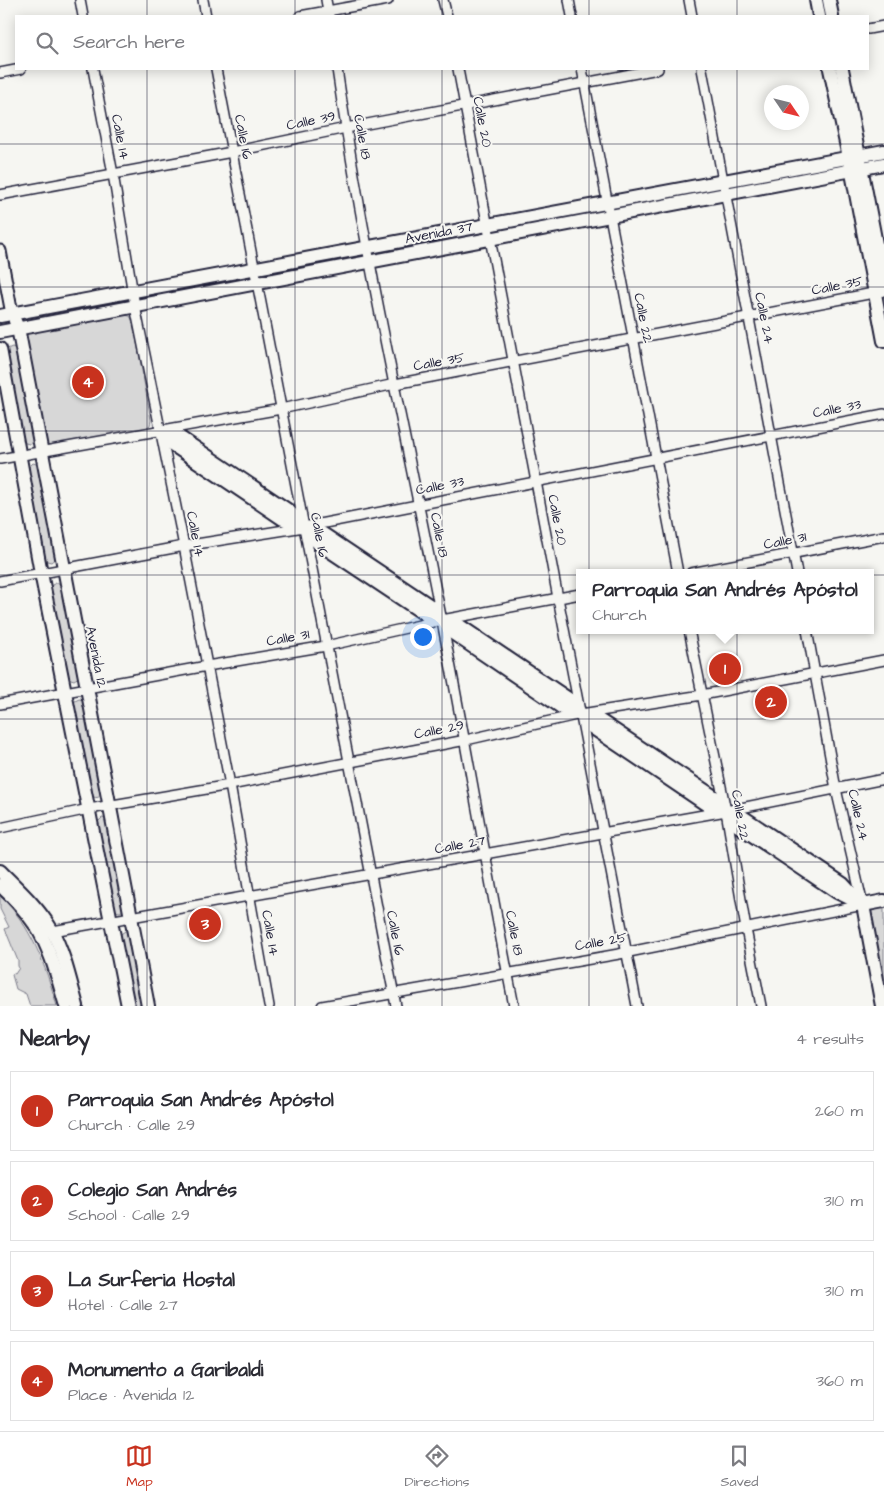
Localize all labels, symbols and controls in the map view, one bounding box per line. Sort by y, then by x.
search box [15,15,869,70]
icon: search [33,29,61,57]
text: Search here [73,29,185,56]
north arrow [764,85,809,130]
street label: Calle 20 [467,95,497,149]
street label: Calle 39 [285,106,337,136]
street label: Calle 14 [106,113,134,162]
street label: Calle 16 [229,113,257,161]
street label: Calle 18 [348,113,376,161]
street label: Avenida 37 [403,217,475,249]
street label: Calle 35 [810,271,864,301]
street label: Calle 24 [749,290,779,346]
street label: Calle 22 [628,291,658,345]
street label: Calle 35 [412,348,466,376]
pin: 4 [72,363,104,401]
street label: Calle 33 [811,395,863,423]
street label: Calle 33 [414,472,466,500]
street label: Calle 20 [542,493,572,547]
street label: Calle 14 [181,510,209,559]
street label: Calle 16 [305,511,333,559]
street label: Calle 18 [425,511,453,559]
street label: Calle 31 [762,527,808,555]
popup [576,569,874,634]
text: Parroquia San Andrés Apóstol [592,577,858,604]
text: Church [592,604,646,626]
street label: Avenida 12 [80,624,112,690]
street label: Calle 31 [265,624,311,652]
your location [410,624,436,650]
pin: 1 [709,650,741,688]
pin: 2 [755,683,787,721]
street label: Calle 29 [412,715,466,745]
street label: Calle 24 [842,787,874,843]
street label: Calle 22 [726,788,754,842]
street label: Calle 27 [433,831,487,859]
pin: 3 [189,905,221,943]
street label: Calle 14 [256,909,284,958]
street label: Calle 16 [381,909,409,957]
street label: Calle 18 [500,909,528,957]
street label: Calle 25 [573,928,629,956]
text: Nearby [20,1024,90,1053]
text: 4 results [796,1028,864,1050]
text: Parroquia San Andrés Apóstol [68,1087,334,1114]
text: 1 [36,1100,38,1122]
text: 260 m [815,1100,863,1122]
text: Church · Calle 29 [68,1114,195,1136]
text: Colegio San Andrés [68,1177,237,1204]
text: 2 [32,1190,42,1212]
text: 310 m [824,1190,863,1212]
text: School · Calle 29 [68,1204,190,1226]
text: La Surferia Hostal [68,1267,235,1294]
text: 3 [33,1280,41,1302]
text: 310 m [824,1280,863,1302]
text: Hotel · Calle 27 [68,1294,178,1316]
text: Monumento a Garibaldi [68,1357,264,1384]
text: 4 [32,1370,42,1392]
text: 360 m [816,1370,863,1392]
text: Place · Avenida 12 [68,1384,194,1406]
tab: Map [125,1442,153,1492]
tab: Directions [404,1442,469,1492]
tab: Saved [720,1442,759,1492]

